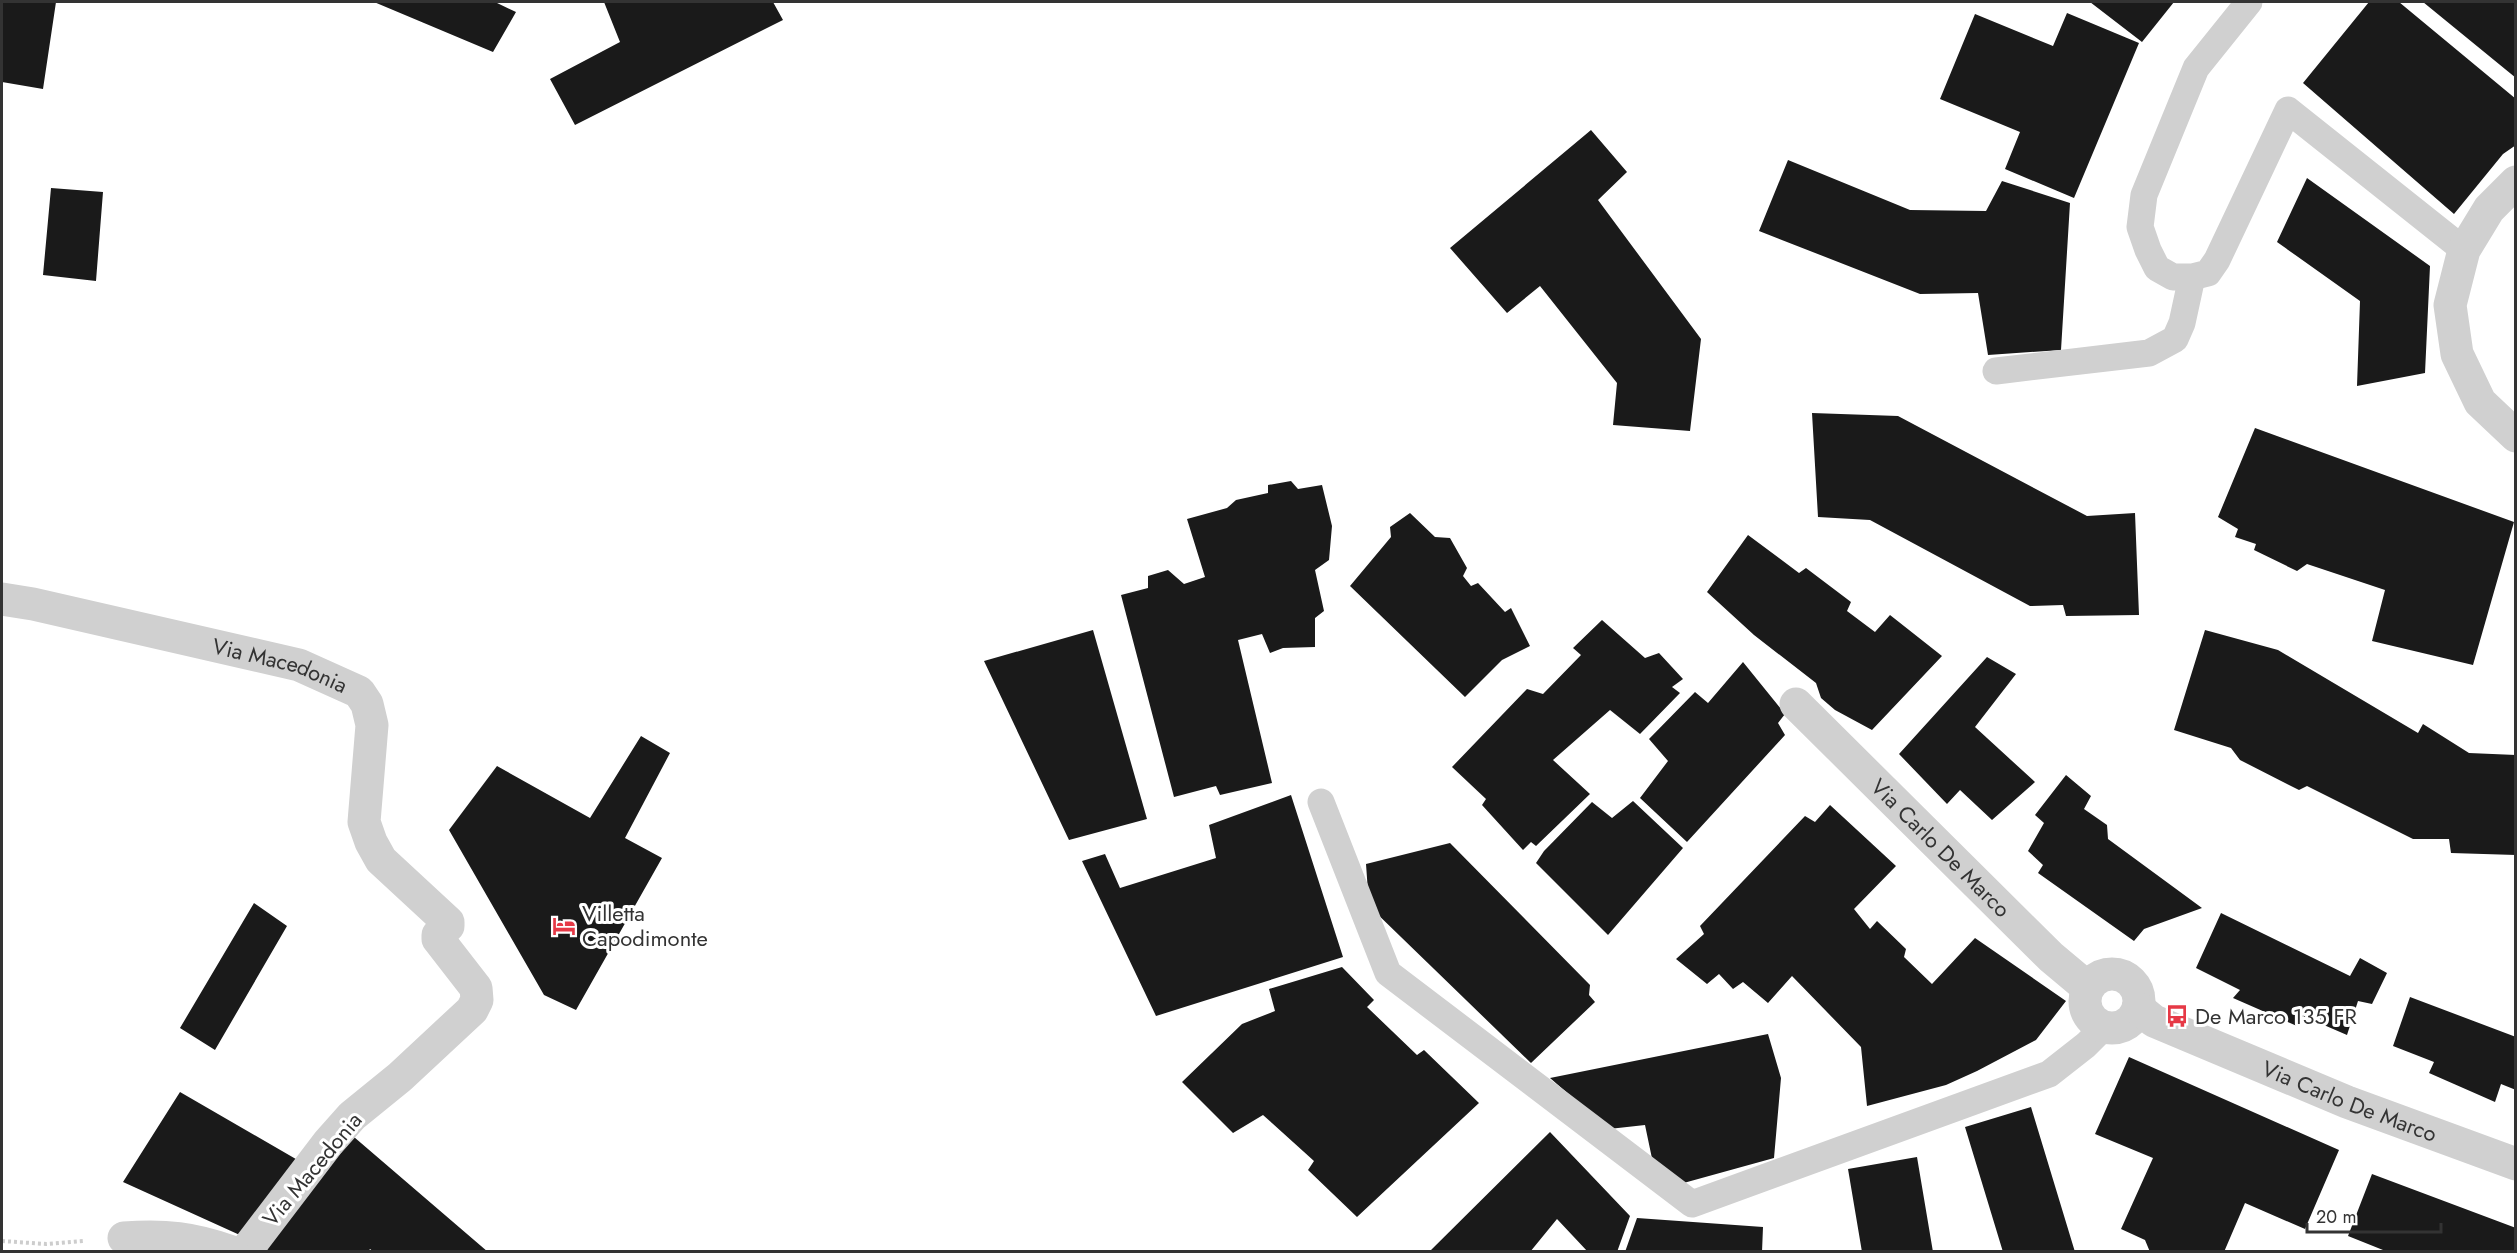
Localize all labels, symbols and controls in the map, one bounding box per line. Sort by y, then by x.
street label: Via Macedonia [209,630,353,701]
street label: Via Carlo De Marco [1864,771,2018,924]
place label: Villetta Capodimonte [582,897,708,954]
hotel icon: Villetta Capodimonte [551,913,577,939]
place label: De Marco 135 FR [2195,1000,2358,1032]
bus stop icon: De Marco 135 FR [2164,1003,2190,1029]
street label: Via Carlo De Marco [2257,1052,2442,1150]
street label: Via Macedonia [255,1105,369,1233]
scale bar [2307,1196,2440,1234]
text: 20 m [2316,1204,2356,1230]

